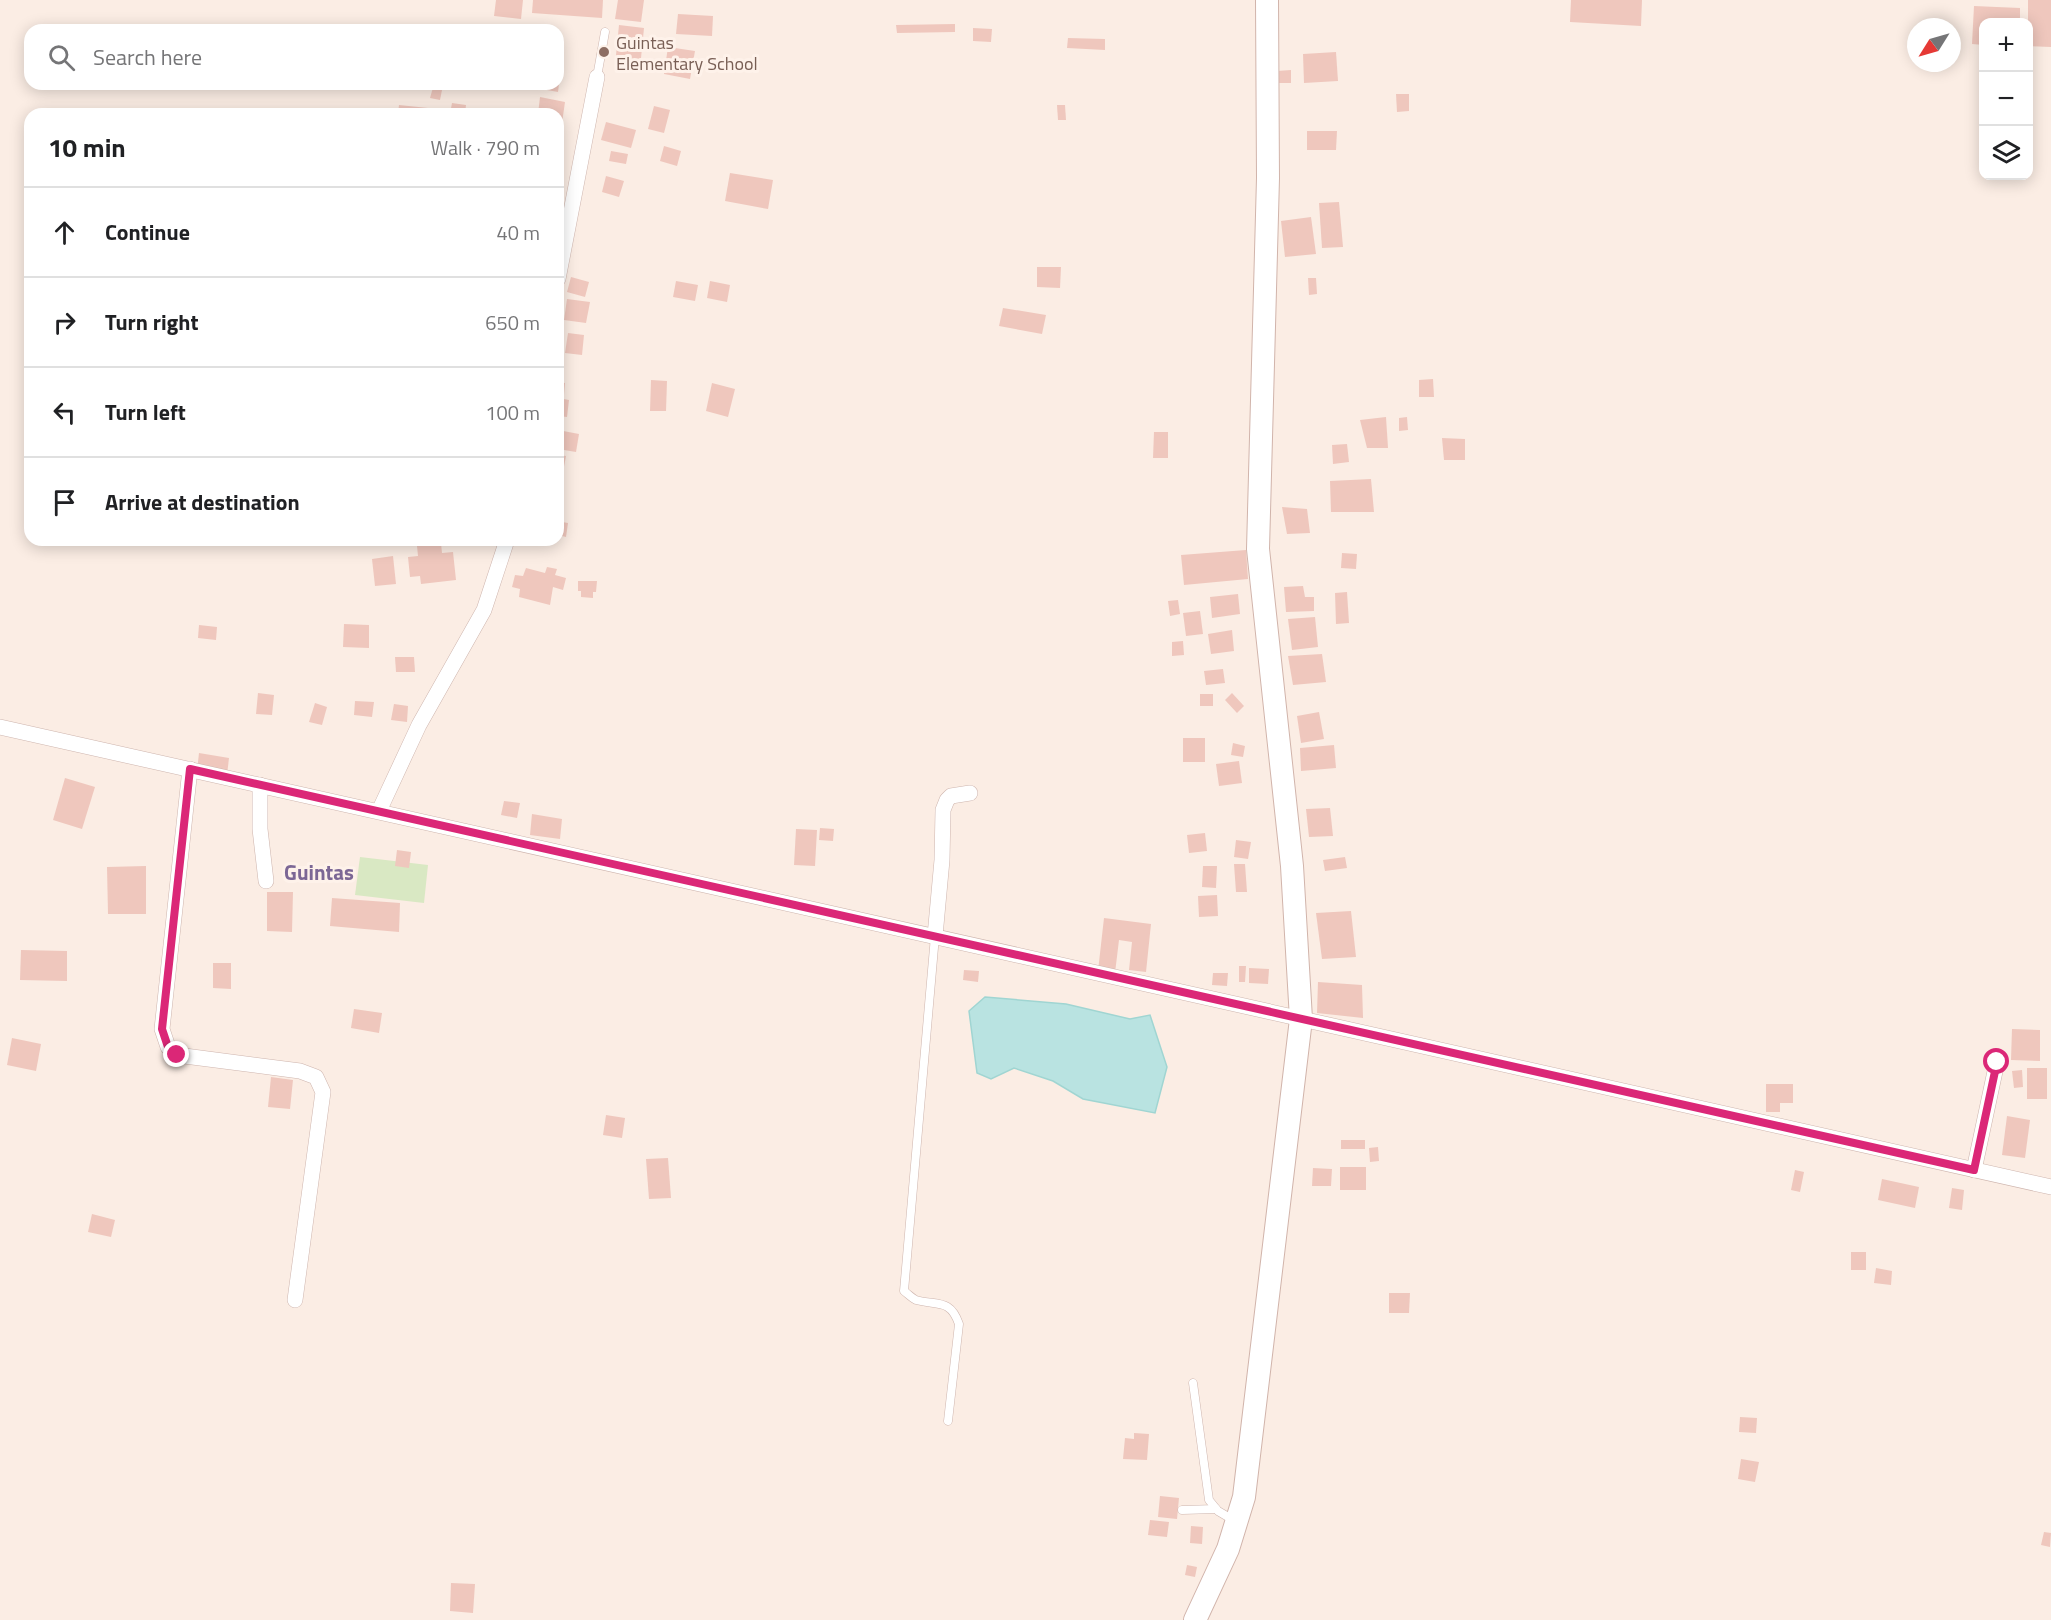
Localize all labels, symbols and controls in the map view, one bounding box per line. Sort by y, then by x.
north arrow [1907,18,1961,72]
map controls [1979,18,2033,180]
button: + [1979,18,2033,72]
search box [24,24,564,90]
place label: Guintas Elementary School [616,29,758,77]
text: Search here [93,40,202,74]
icon: search [45,41,78,74]
marker: Guintas Elementary School [597,45,611,59]
button: − [1979,72,2033,126]
button: layers [1979,126,2033,180]
text: 10 min [48,128,126,167]
text: Walk · 790 m [431,132,540,163]
text: Continue [105,215,190,249]
icon: ahead [48,216,81,249]
text: 40 m [496,217,540,248]
text: Turn right [105,305,199,339]
icon: right [48,306,81,339]
text: 650 m [485,307,540,338]
text: Turn left [105,395,186,429]
icon: left [48,396,81,429]
text: 100 m [485,397,540,428]
text: Arrive at destination [105,485,300,519]
icon: arrive [48,486,81,519]
district label: Guintas [284,856,354,888]
route end [163,1041,189,1067]
route start [1983,1048,2009,1074]

